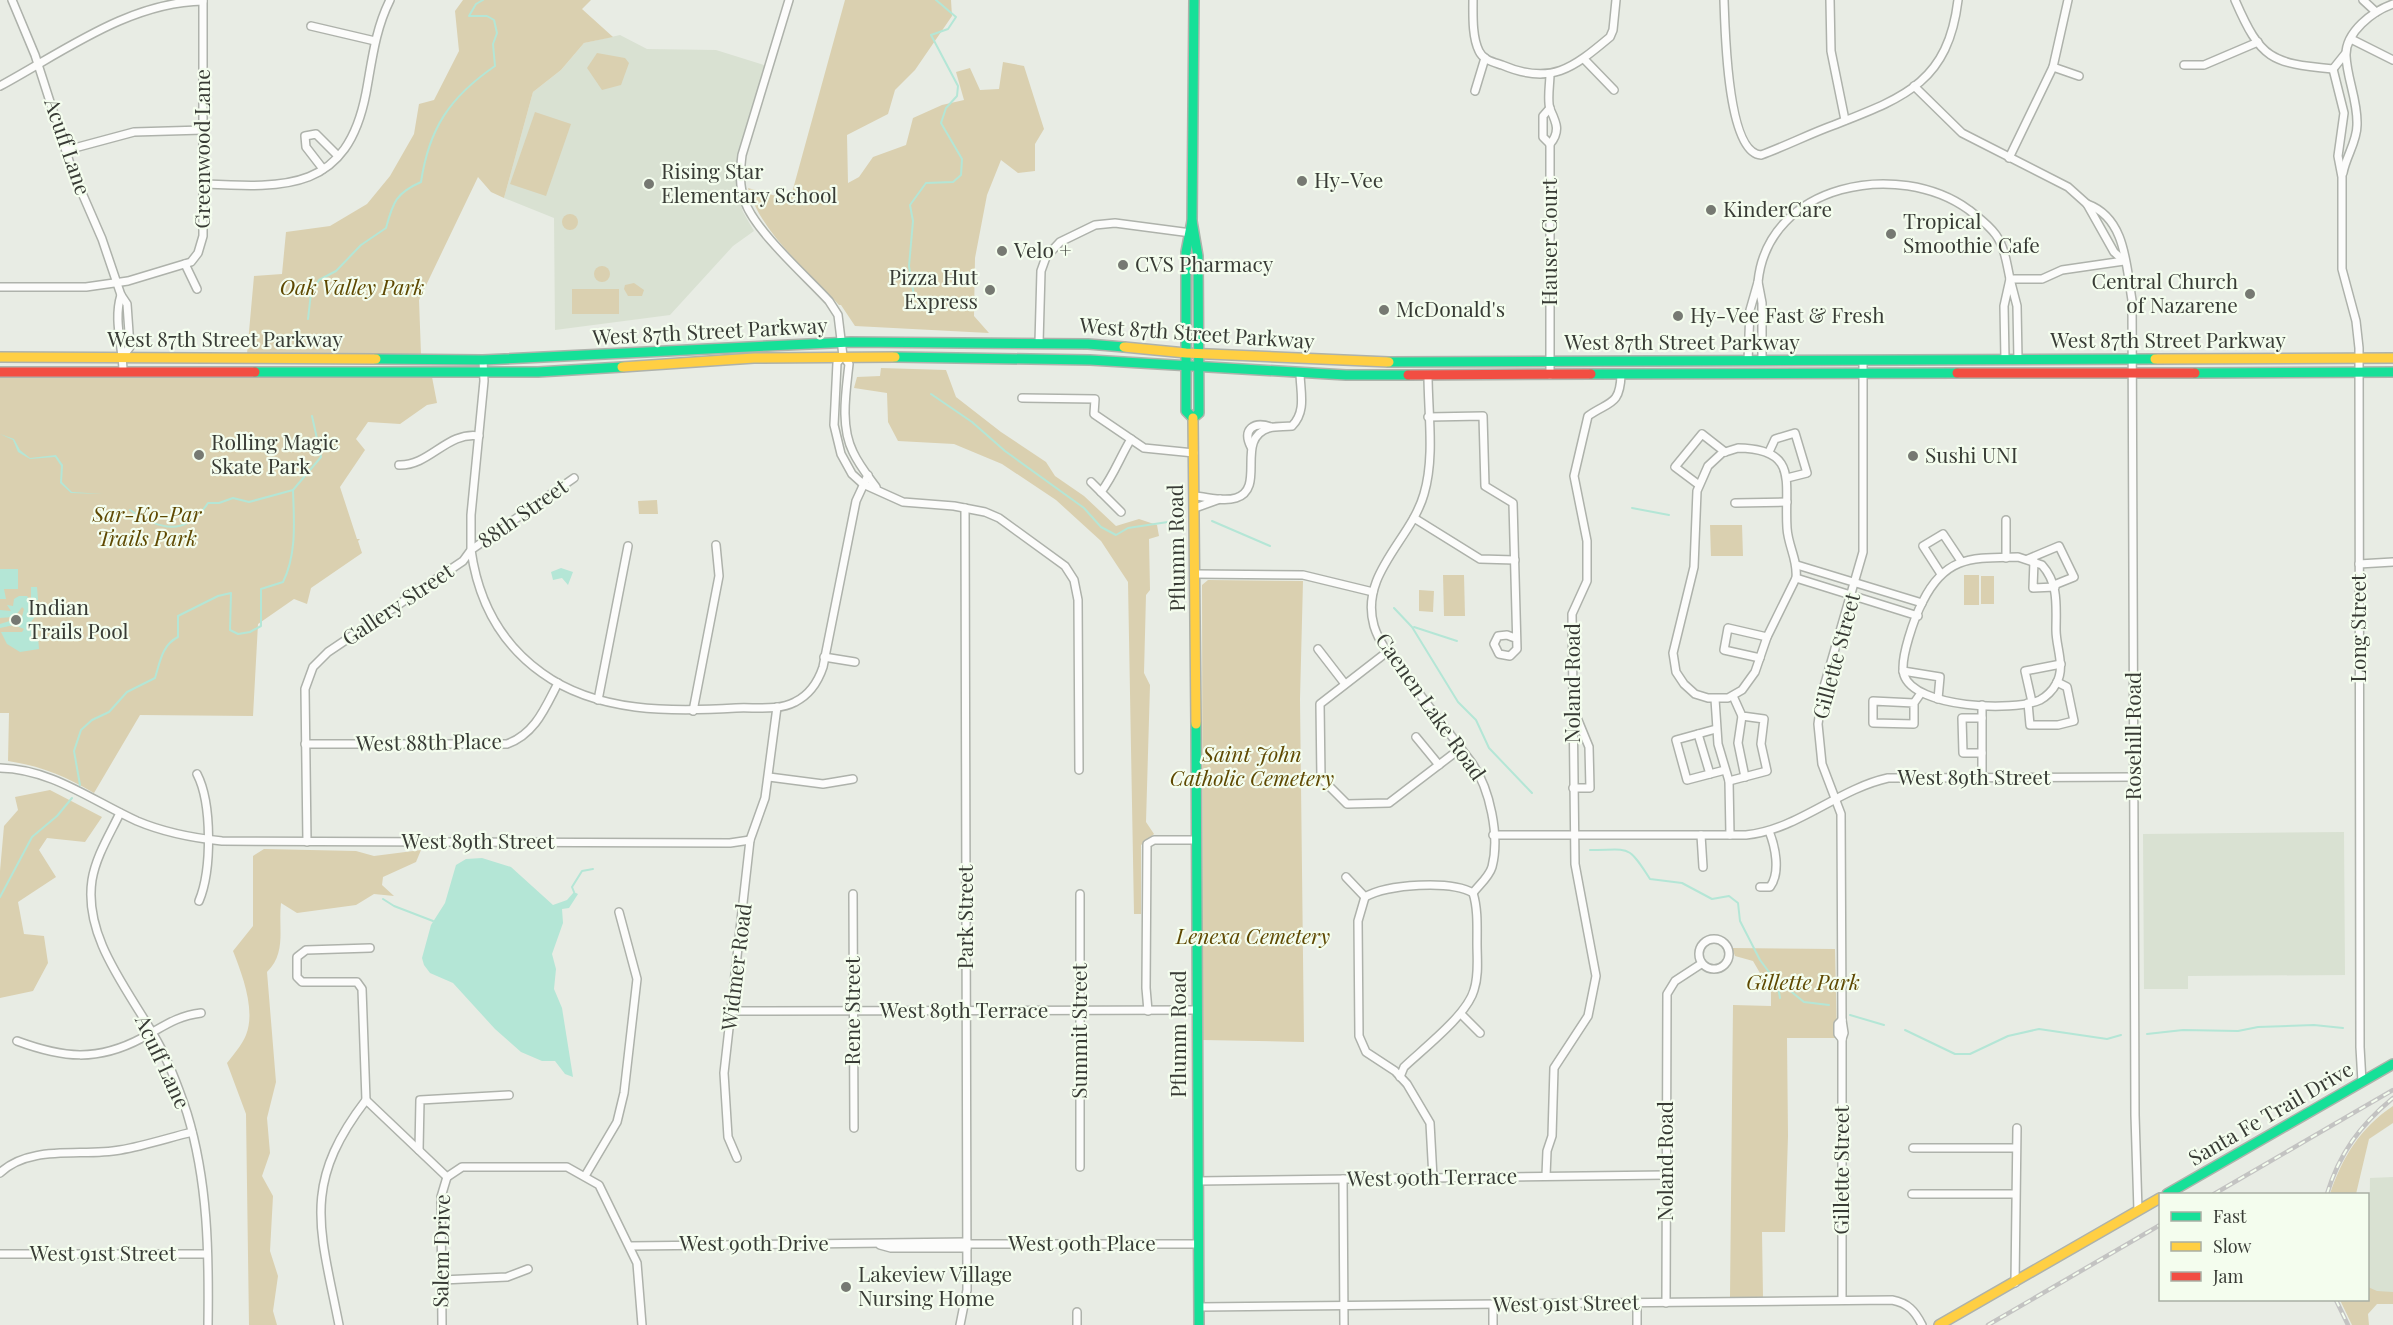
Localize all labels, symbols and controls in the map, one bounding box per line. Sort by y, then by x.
street label: Greenwood Lane [187,69,215,229]
street label: Acuff Lane [39,93,98,198]
place label: Rising Star Elementary School [661,156,837,208]
place label: Hy-Vee [1314,165,1384,193]
marker: Hy-Vee [1295,174,1309,188]
marker: Rising Star Elementary School [642,177,656,191]
street label: Hauser Court [1534,178,1562,306]
place label: KinderCare [1723,194,1832,222]
marker: KinderCare [1704,203,1718,217]
place label: Tropical Smoothie Cafe [1903,206,2040,258]
marker: Tropical Smoothie Cafe [1884,227,1898,241]
place label: Velo + [1013,235,1071,263]
marker: Velo + [995,244,1009,258]
place label: CVS Pharmacy [1135,249,1274,277]
marker: CVS Pharmacy [1116,258,1130,272]
place label: Pizza Hut Express [889,262,979,314]
place label: Central Church of Nazarene [2091,266,2239,318]
park label: Oak Valley Park [280,272,424,300]
marker: Pizza Hut Express [983,283,997,297]
marker: Central Church of Nazarene [2243,287,2257,301]
place label: McDonald's [1396,294,1505,322]
place label: Hy-Vee Fast & Fresh [1690,300,1885,328]
marker: McDonald's [1377,303,1391,317]
marker: Hy-Vee Fast & Fresh [1671,309,1685,323]
street label: West 87th Street Parkway [591,310,829,350]
street label: West 87th Street Parkway [1078,310,1316,354]
street label: West 87th Street Parkway [106,324,343,352]
street label: West 87th Street Parkway [2049,325,2286,353]
street label: West 87th Street Parkway [1563,327,1800,355]
place label: Rolling Magic Skate Park [211,427,339,479]
place label: Sushi UNI [1925,440,2018,468]
marker: Rolling Magic Skate Park [192,448,206,462]
marker: Sushi UNI [1906,449,1920,463]
street label: 88th Street [472,471,573,553]
street label: Pflumm Road [1160,484,1190,612]
park label: Sar-Ko-Par Trails Park [92,499,202,551]
street label: Gallery Street [336,555,458,651]
street label: Long Street [2343,573,2371,682]
street label: Gillette Street [1805,589,1866,722]
place label: Indian Trails Pool [28,592,129,644]
marker: Indian Trails Pool [9,613,23,627]
street label: Noland Road [1557,623,1585,743]
street label: Caenen Lake Road [1370,627,1493,785]
street label: Rosehill Road [2118,672,2146,800]
street label: West 88th Place [355,726,502,756]
park label: Saint John Catholic Cemetery [1170,739,1334,791]
street label: West 89th Street [1897,762,2051,790]
street label: West 89th Street [401,826,555,854]
street label: Park Street [950,864,978,969]
street label: Widmer Road [713,902,757,1033]
park label: Lenexa Cemetery [1175,921,1330,949]
street label: Rene Street [837,956,865,1066]
street label: Summit Street [1064,963,1092,1099]
park label: Gillette Park [1746,967,1860,995]
street label: Pflumm Road [1163,970,1191,1098]
street label: West 89th Terrace [879,995,1048,1023]
street label: Acuff Lane [129,1009,198,1113]
street label: Santa Fe Trail Drive [2183,1054,2357,1171]
street label: Noland Road [1650,1101,1678,1221]
street label: Gillette Street [1826,1105,1854,1235]
street label: West 90th Terrace [1346,1161,1517,1192]
legend [2159,1193,2369,1301]
street label: Salem Drive [425,1194,455,1308]
text: Fast [2213,1204,2247,1228]
street label: West 90th Drive [678,1228,829,1256]
street label: West 90th Place [1007,1228,1156,1256]
text: Slow [2213,1234,2251,1258]
street label: West 91st Street [29,1238,177,1266]
place label: Lakeview Village Nursing Home [858,1259,1012,1311]
text: Jam [2212,1264,2243,1288]
marker: Lakeview Village Nursing Home [839,1280,853,1294]
street label: West 91st Street [1492,1287,1640,1317]

